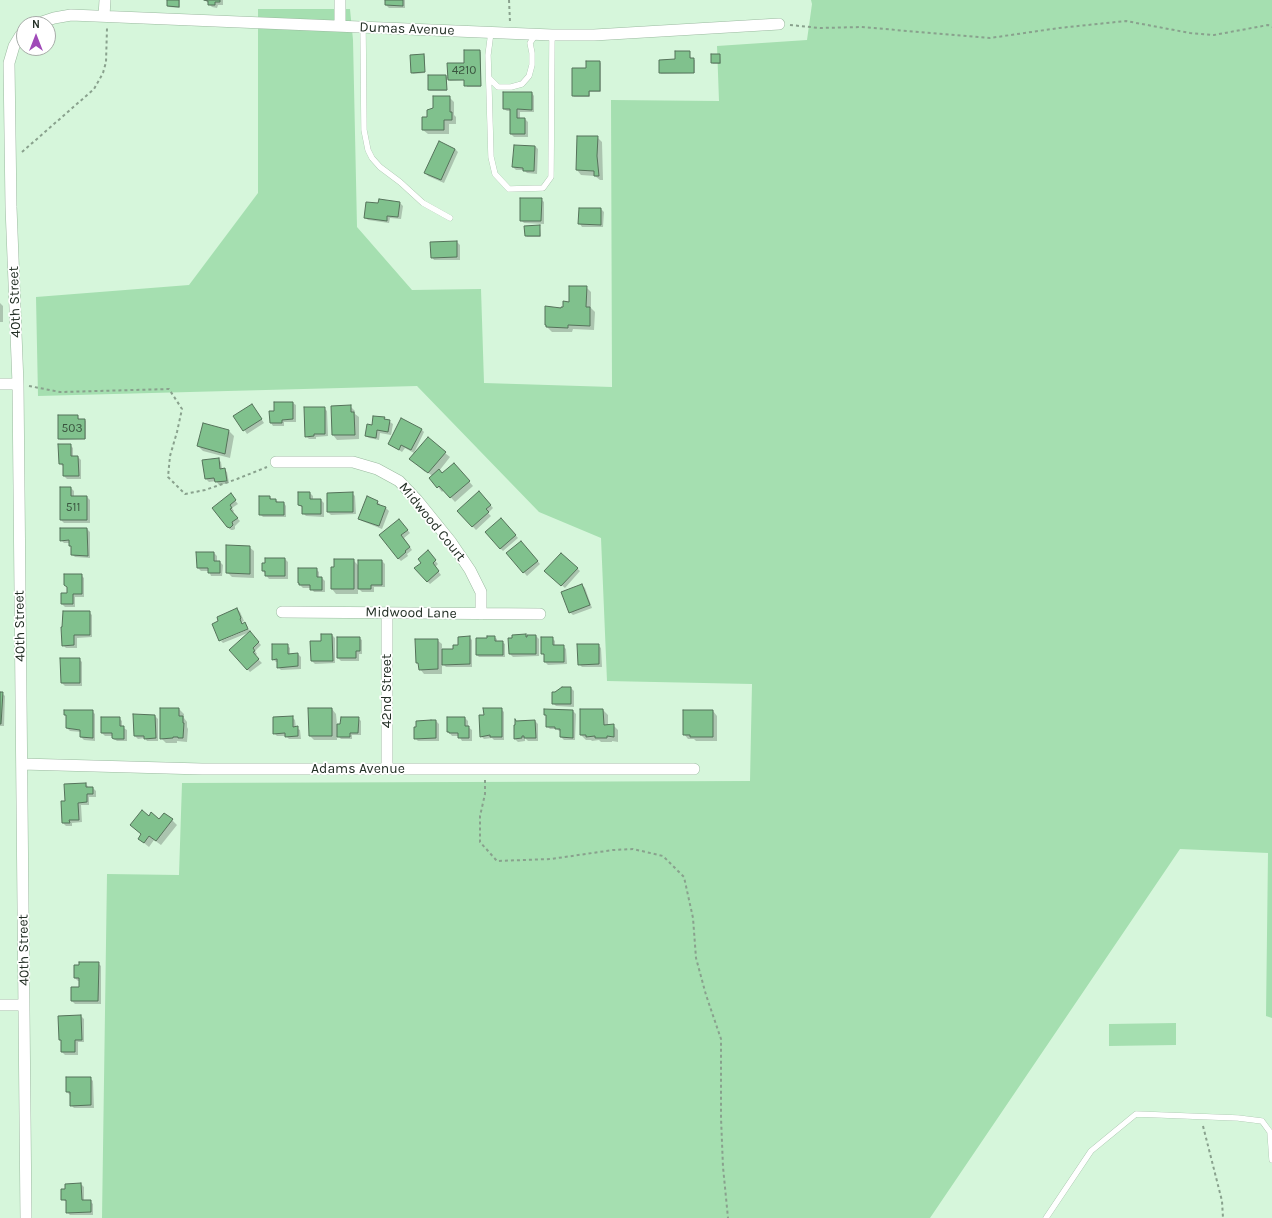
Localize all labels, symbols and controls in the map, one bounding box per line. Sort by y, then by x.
north arrow [16,16,56,56]
text: N [32,18,40,31]
street label: Dumas Avenue [359,19,455,39]
house number: 4210 [452,64,476,78]
street label: 40th Street [5,266,25,338]
house number: 503 [62,422,82,436]
street label: Midwood Court [395,479,469,565]
house number: 511 [66,501,80,515]
street label: 40th Street [11,590,29,662]
street label: Midwood Lane [365,604,457,622]
street label: 42nd Street [379,654,395,728]
street label: Adams Avenue [311,761,405,777]
street label: 40th Street [15,914,33,986]

